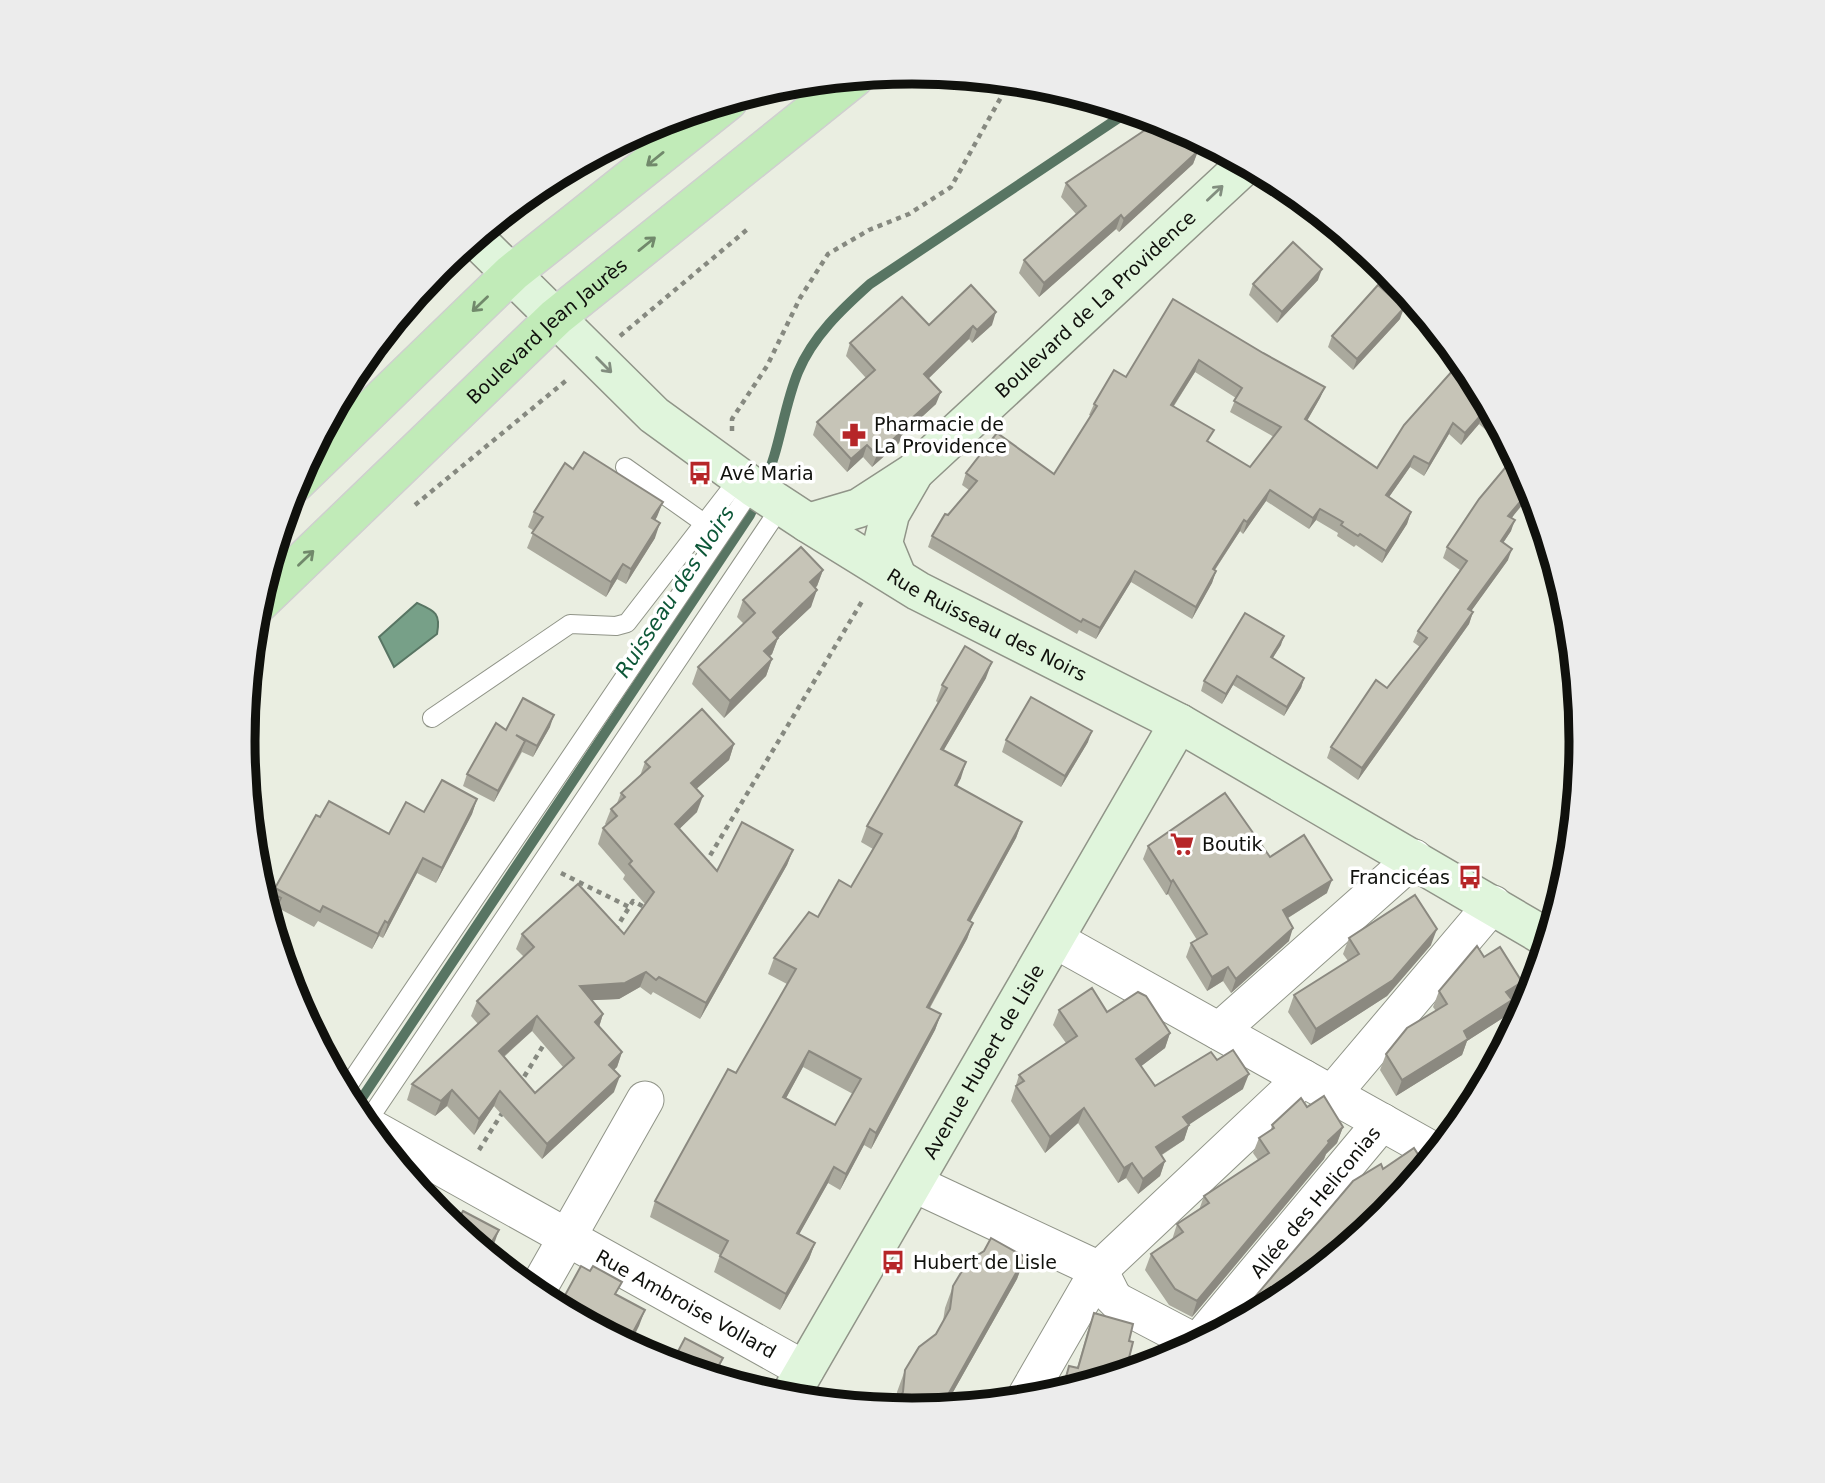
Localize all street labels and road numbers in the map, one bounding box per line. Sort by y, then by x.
street label: Boulevard de La Providence [991,206,1200,402]
street label: Boulevard Jean Jaurès [462,254,631,408]
street label: Rue Ruisseau des Noirs [883,564,1090,685]
street label: Avenue Hubert de Lisle [918,960,1048,1162]
street label: Allée des Heliconias [1246,1122,1385,1282]
street label: Rue Ambroise Vollard [592,1245,780,1363]

